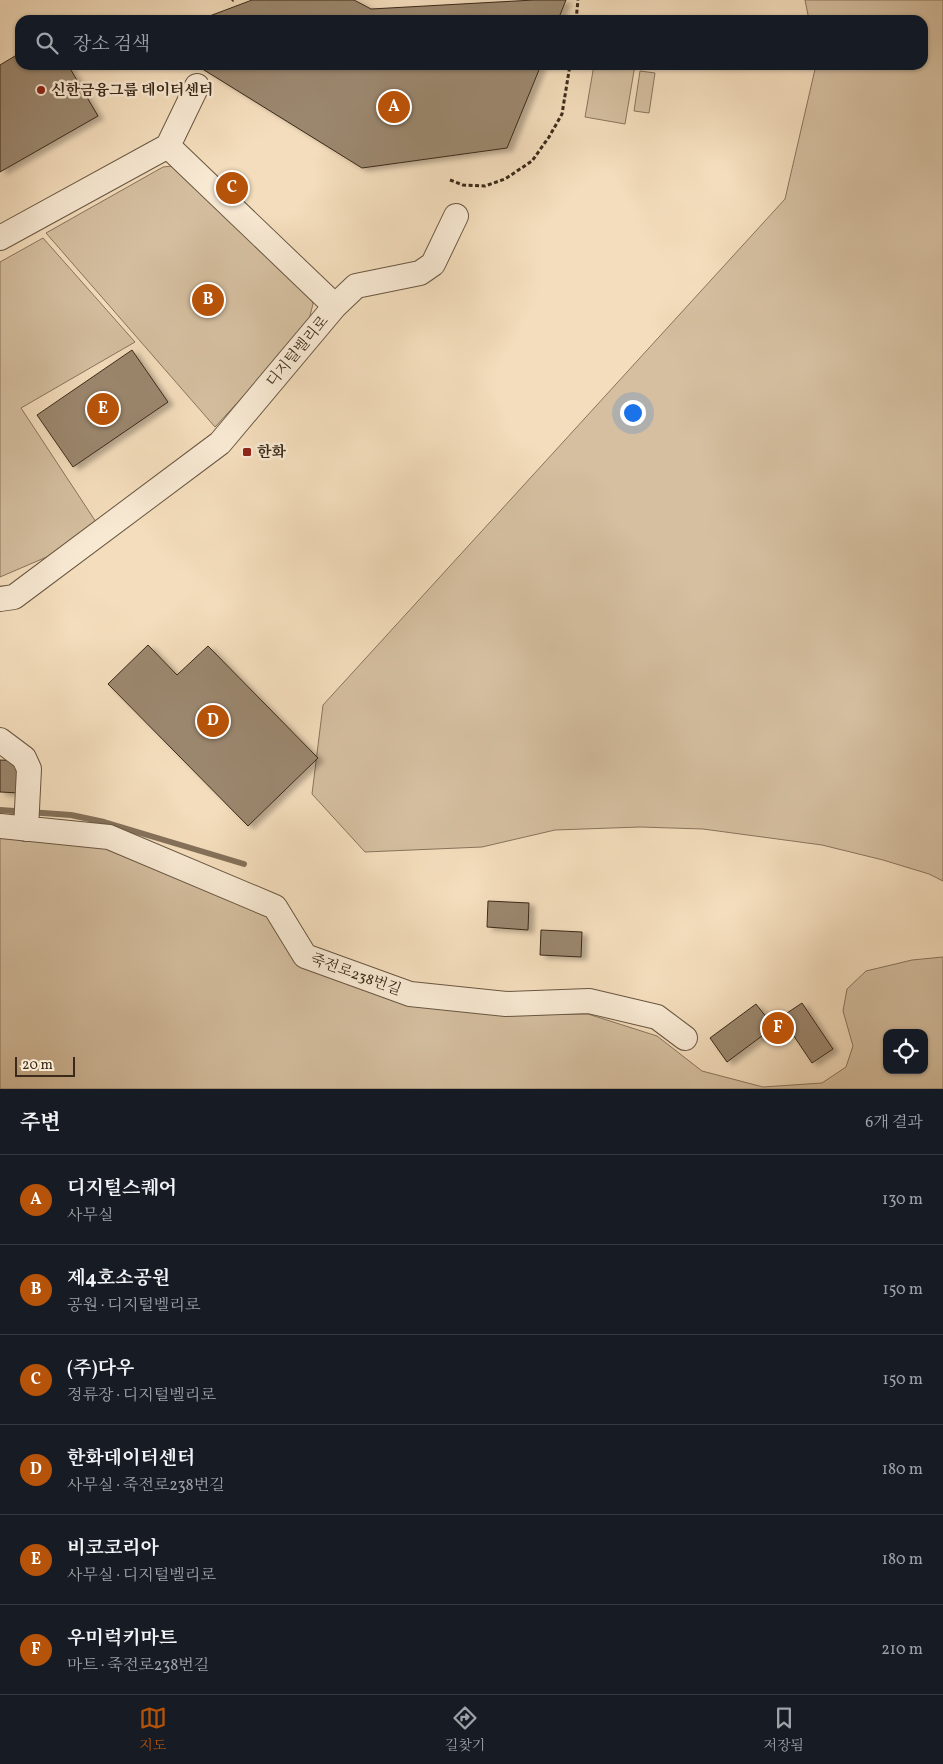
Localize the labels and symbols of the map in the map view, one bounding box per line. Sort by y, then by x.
place label: 신한금융그룹 데이터센터 [51,81,213,102]
marker: 신한금융그룹 데이터센터 [35,84,47,96]
pin: A [378,88,410,126]
pin: C [216,169,248,207]
pin: B [192,281,224,319]
street label: 디지털벨리로 [262,312,334,392]
pin: E [87,390,119,428]
your location [620,400,646,426]
place label: 한화 [257,443,286,464]
marker: 한화 [241,446,253,458]
pin: D [197,702,229,740]
street label: 죽전로238번길 [307,949,404,1002]
pin: F [762,1009,794,1047]
scale bar [15,1054,75,1077]

